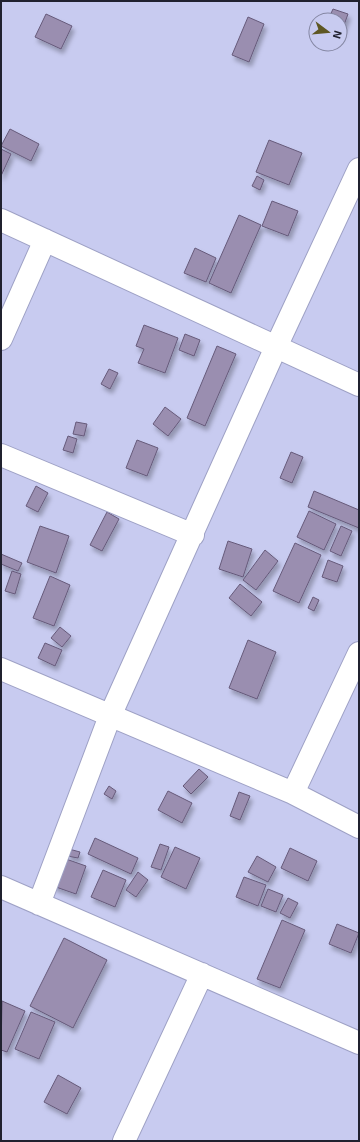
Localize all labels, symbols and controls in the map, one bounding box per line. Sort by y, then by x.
north arrow [308,12,348,52]
text: N [331,29,345,41]

